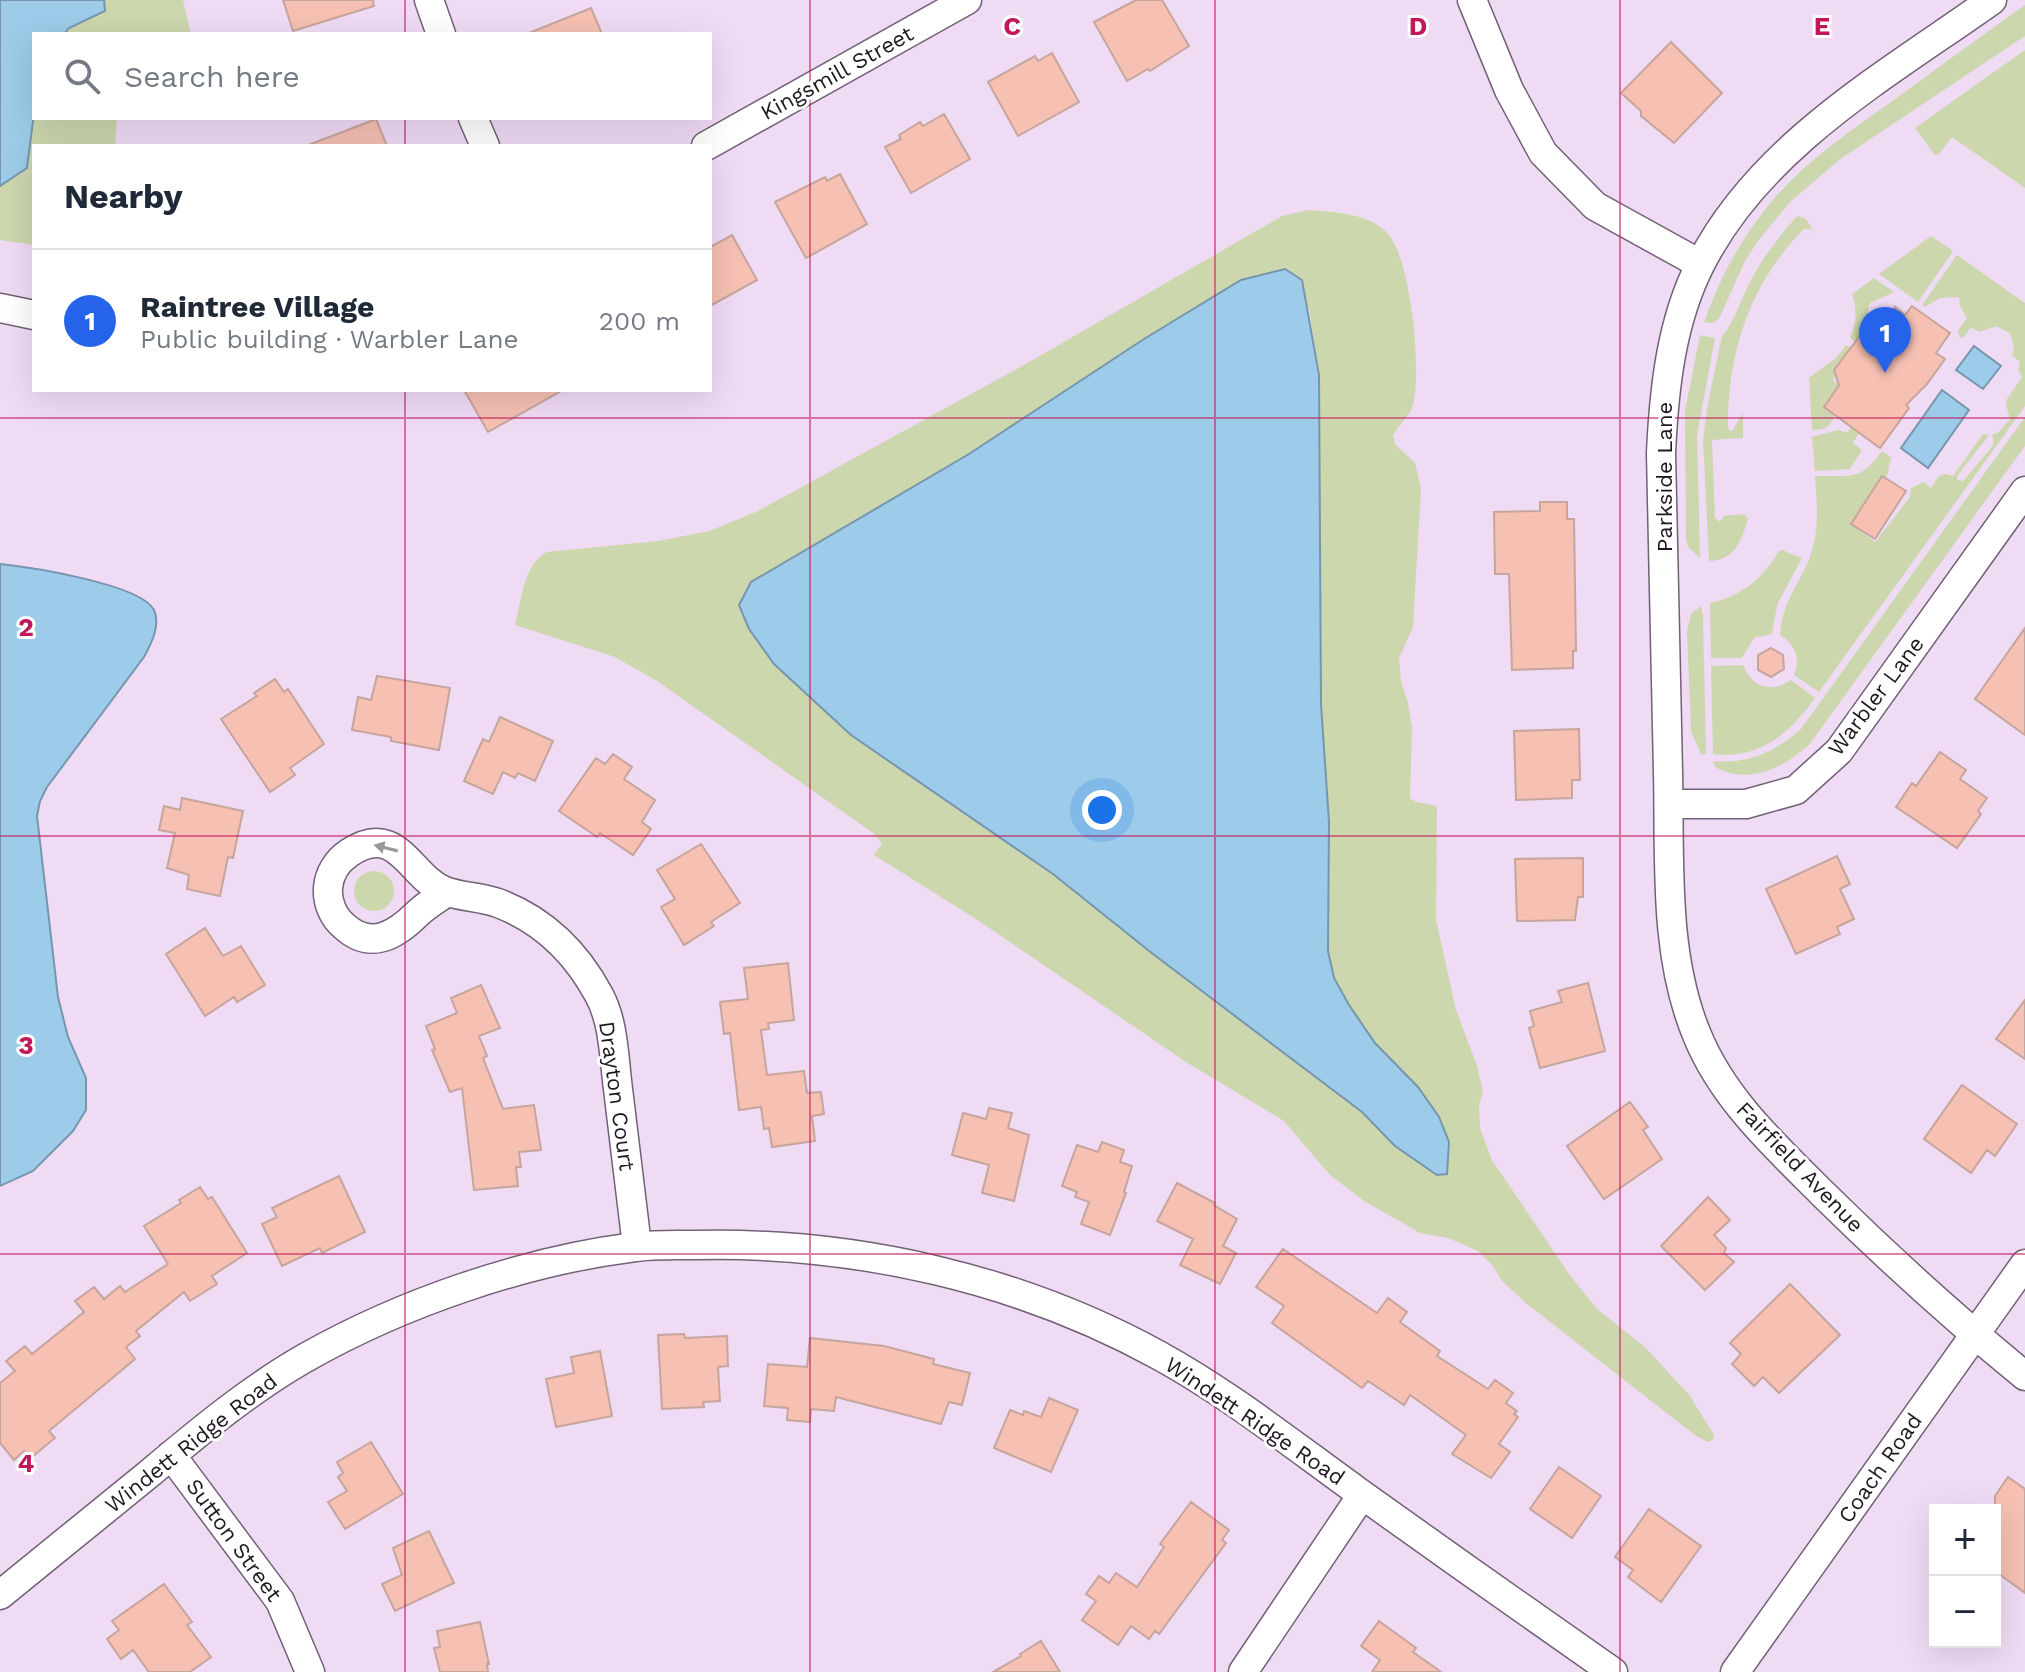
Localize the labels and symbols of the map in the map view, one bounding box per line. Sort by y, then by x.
text: C [1003,11,1021,41]
text: D [1409,11,1427,41]
text: E [1814,11,1830,41]
street label: Kingsmill Street [756,21,918,125]
pin: 1 [1859,307,1911,373]
street label: Parkside Lane [1652,402,1677,552]
text: 2 [18,612,34,642]
street label: Warbler Lane [1823,631,1929,761]
your location [1082,790,1122,830]
one-way arrow [373,841,398,853]
street label: Drayton Court [594,1020,640,1172]
text: 3 [18,1030,34,1060]
street label: Fairfield Avenue [1731,1097,1869,1237]
street label: Windett Ridge Road [1161,1352,1349,1490]
street label: Windett Ridge Road [100,1368,282,1518]
street label: Coach Road [1833,1408,1927,1528]
text: 4 [18,1448,35,1478]
street label: Sutton Street [181,1474,287,1606]

